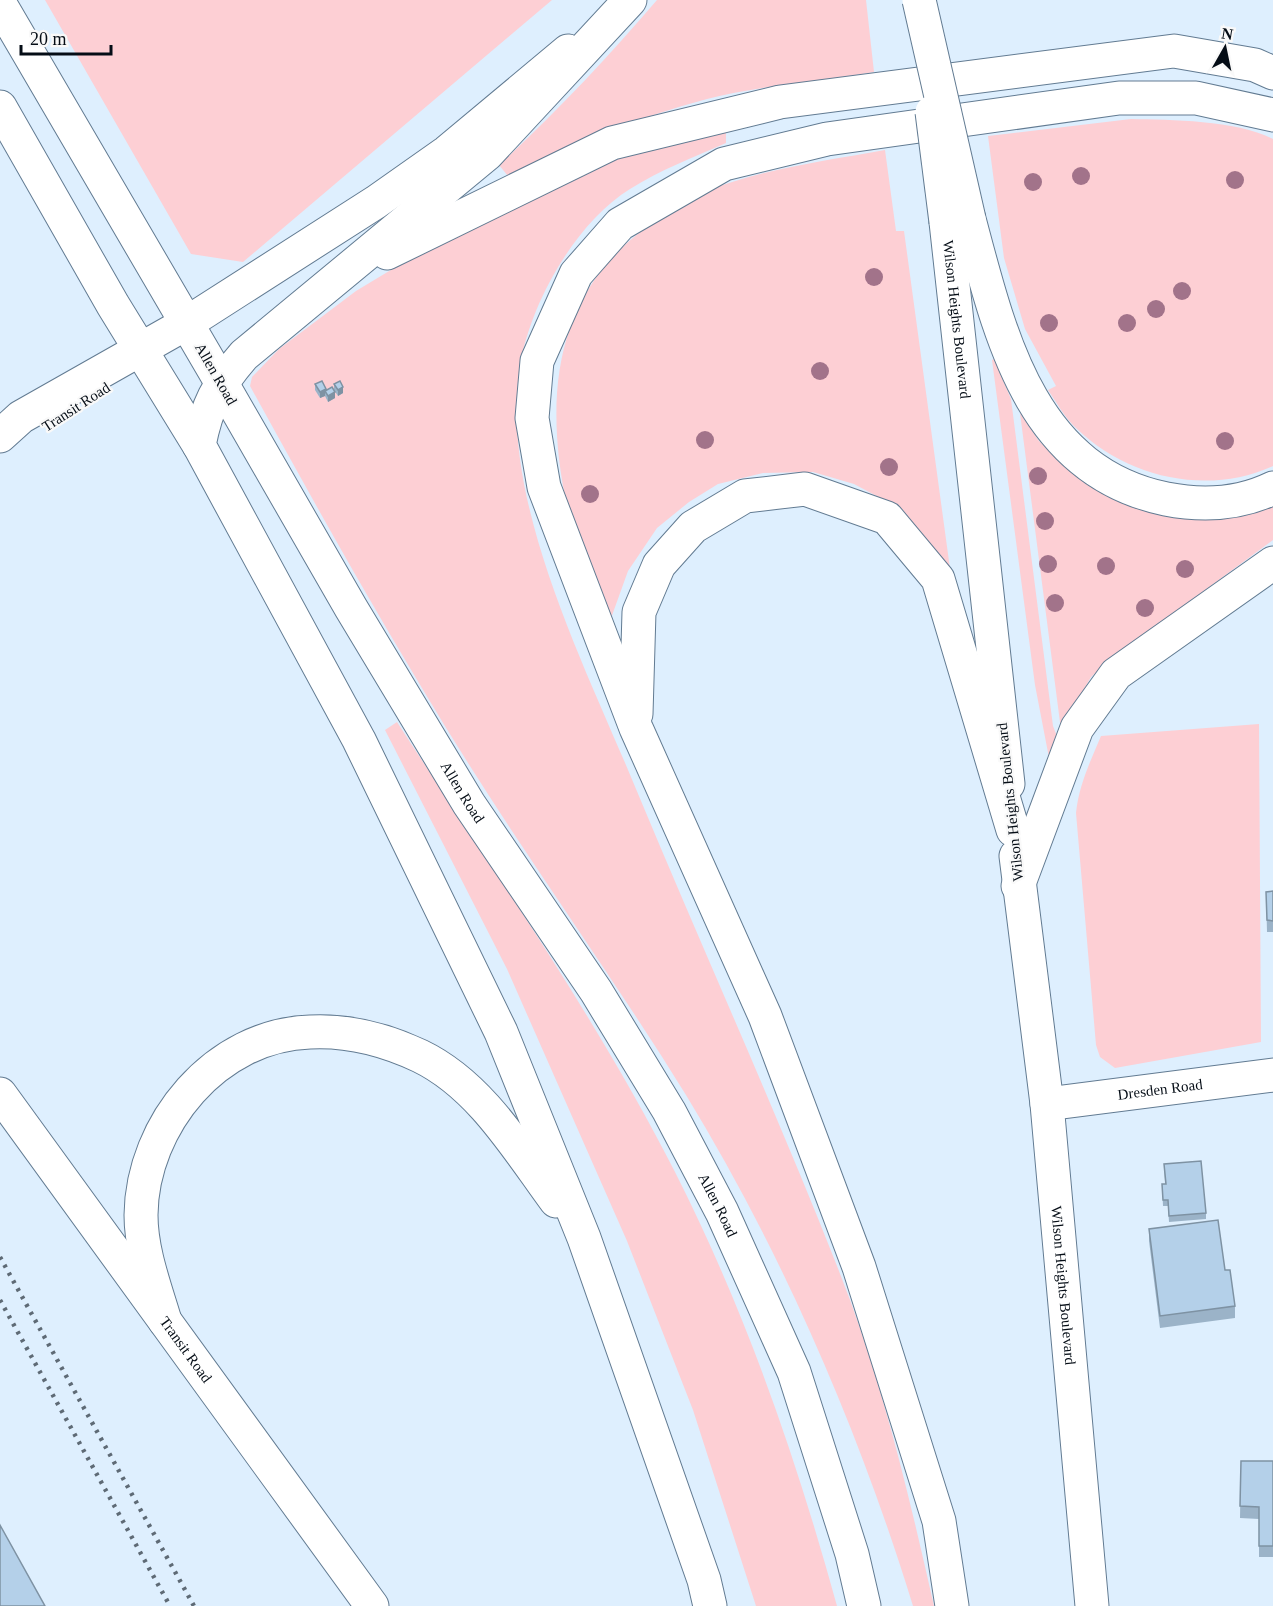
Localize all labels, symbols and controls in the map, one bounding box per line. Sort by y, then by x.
scale bar [21,18,111,56]
north arrow [1195,18,1255,78]
text: N [1220,24,1235,43]
text: 20 m [30,29,67,49]
street label: Wilson Heights Boulevard [940,239,973,400]
street label: Allen Road [192,340,240,408]
street label: Transit Road [39,379,113,435]
street label: Wilson Heights Boulevard [994,721,1026,882]
street label: Allen Road [437,759,488,826]
street label: Dresden Road [1117,1076,1204,1103]
street label: Allen Road [695,1171,740,1240]
street label: Wilson Heights Boulevard [1048,1205,1078,1366]
street label: Transit Road [157,1314,215,1386]

